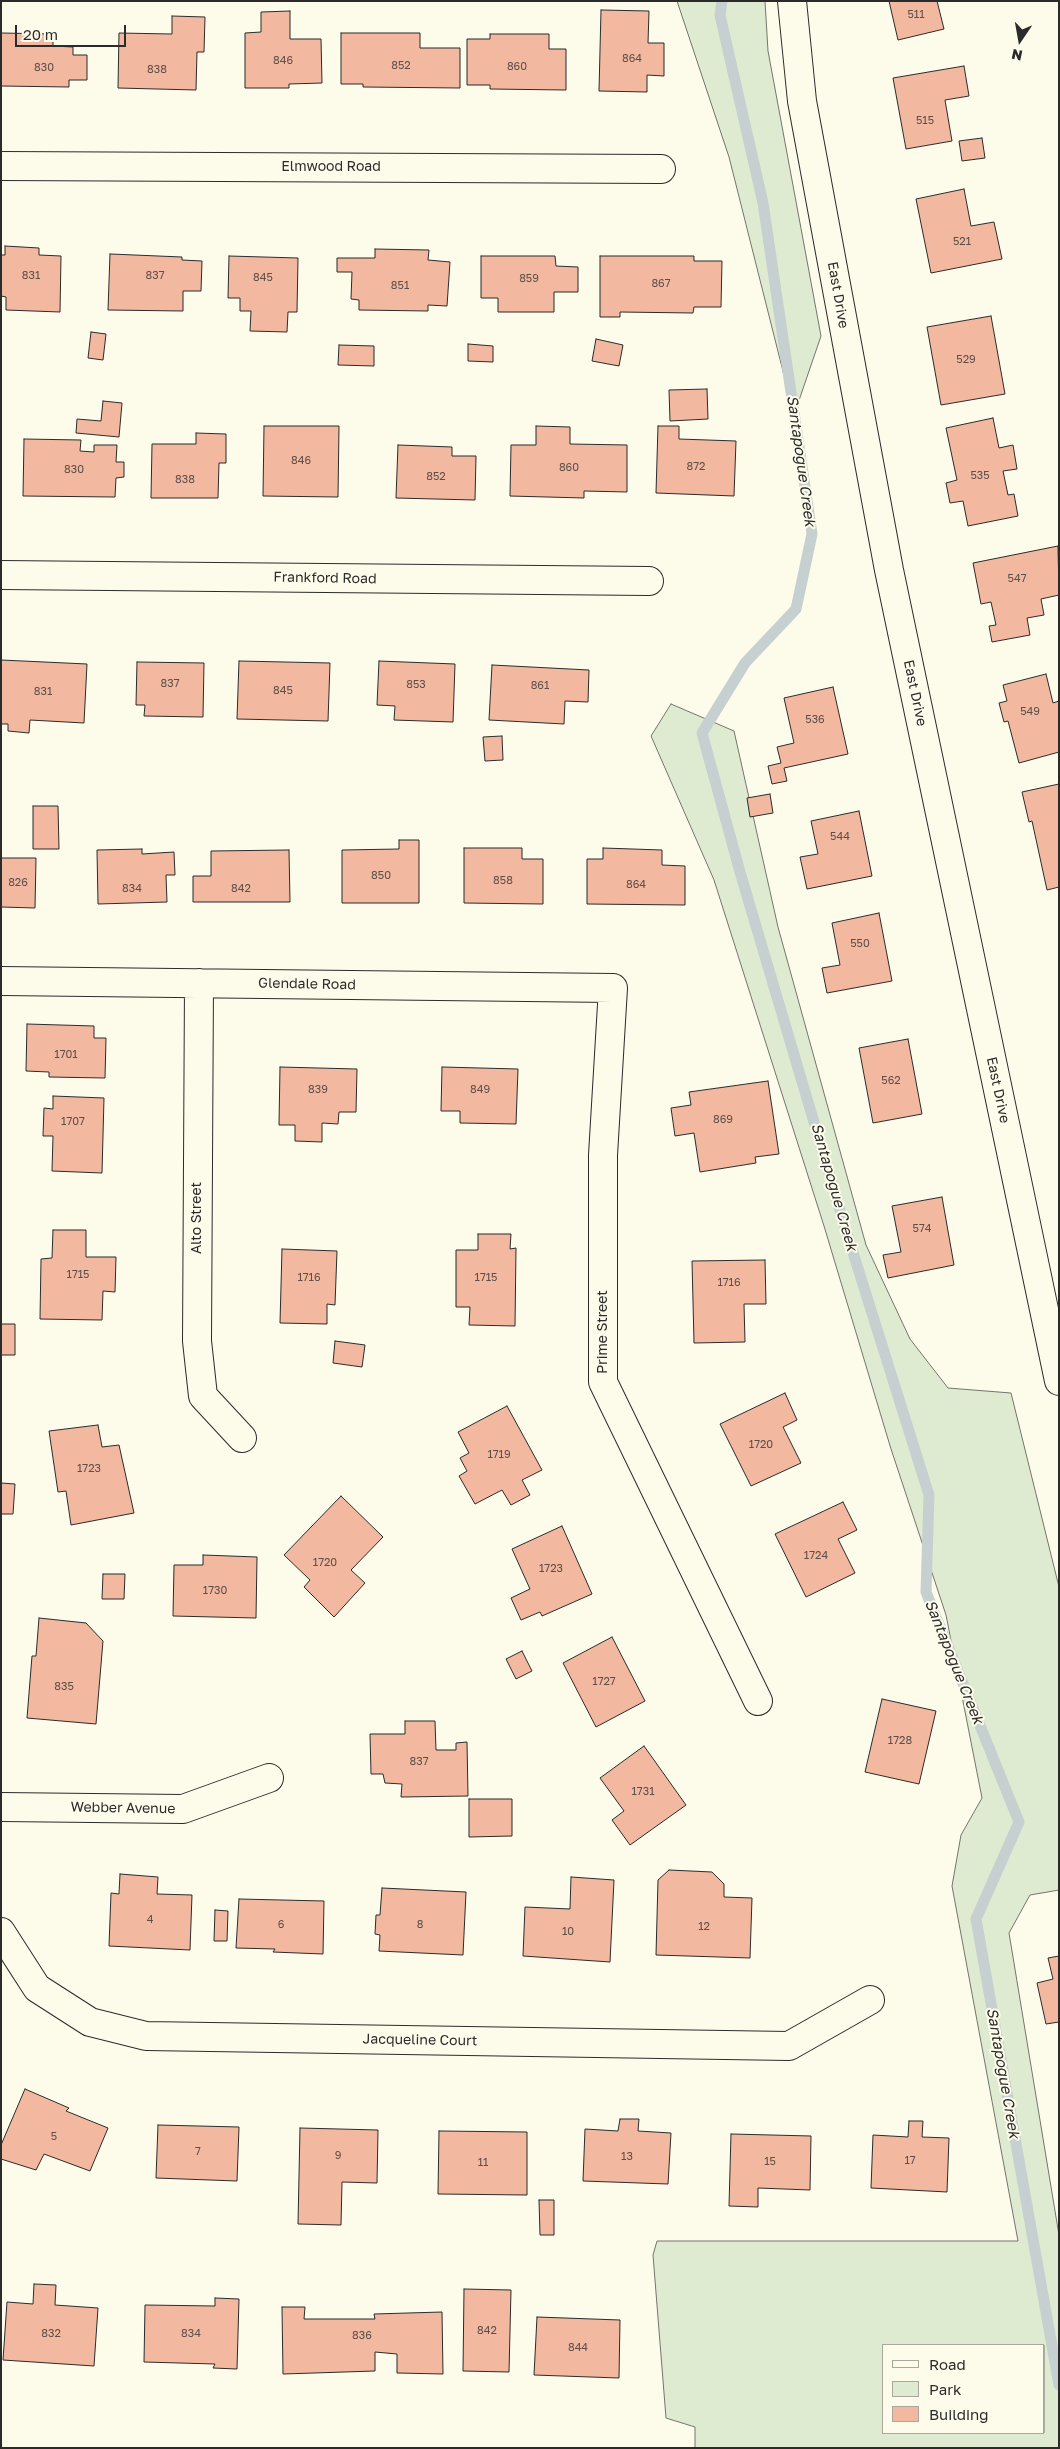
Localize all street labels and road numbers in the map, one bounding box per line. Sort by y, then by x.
street label: Elmwood Road [281,159,381,175]
street label: East Drive [824,260,852,330]
street label: Frankford Road [273,569,377,587]
street label: East Drive [900,658,930,728]
street label: Glendale Road [258,975,356,993]
street label: East Drive [983,1055,1013,1125]
street label: Alto Street [189,1182,205,1254]
street label: Prime Street [595,1290,611,1374]
street label: Webber Avenue [71,1799,175,1817]
street label: Jacqueline Court [363,2031,477,2049]

